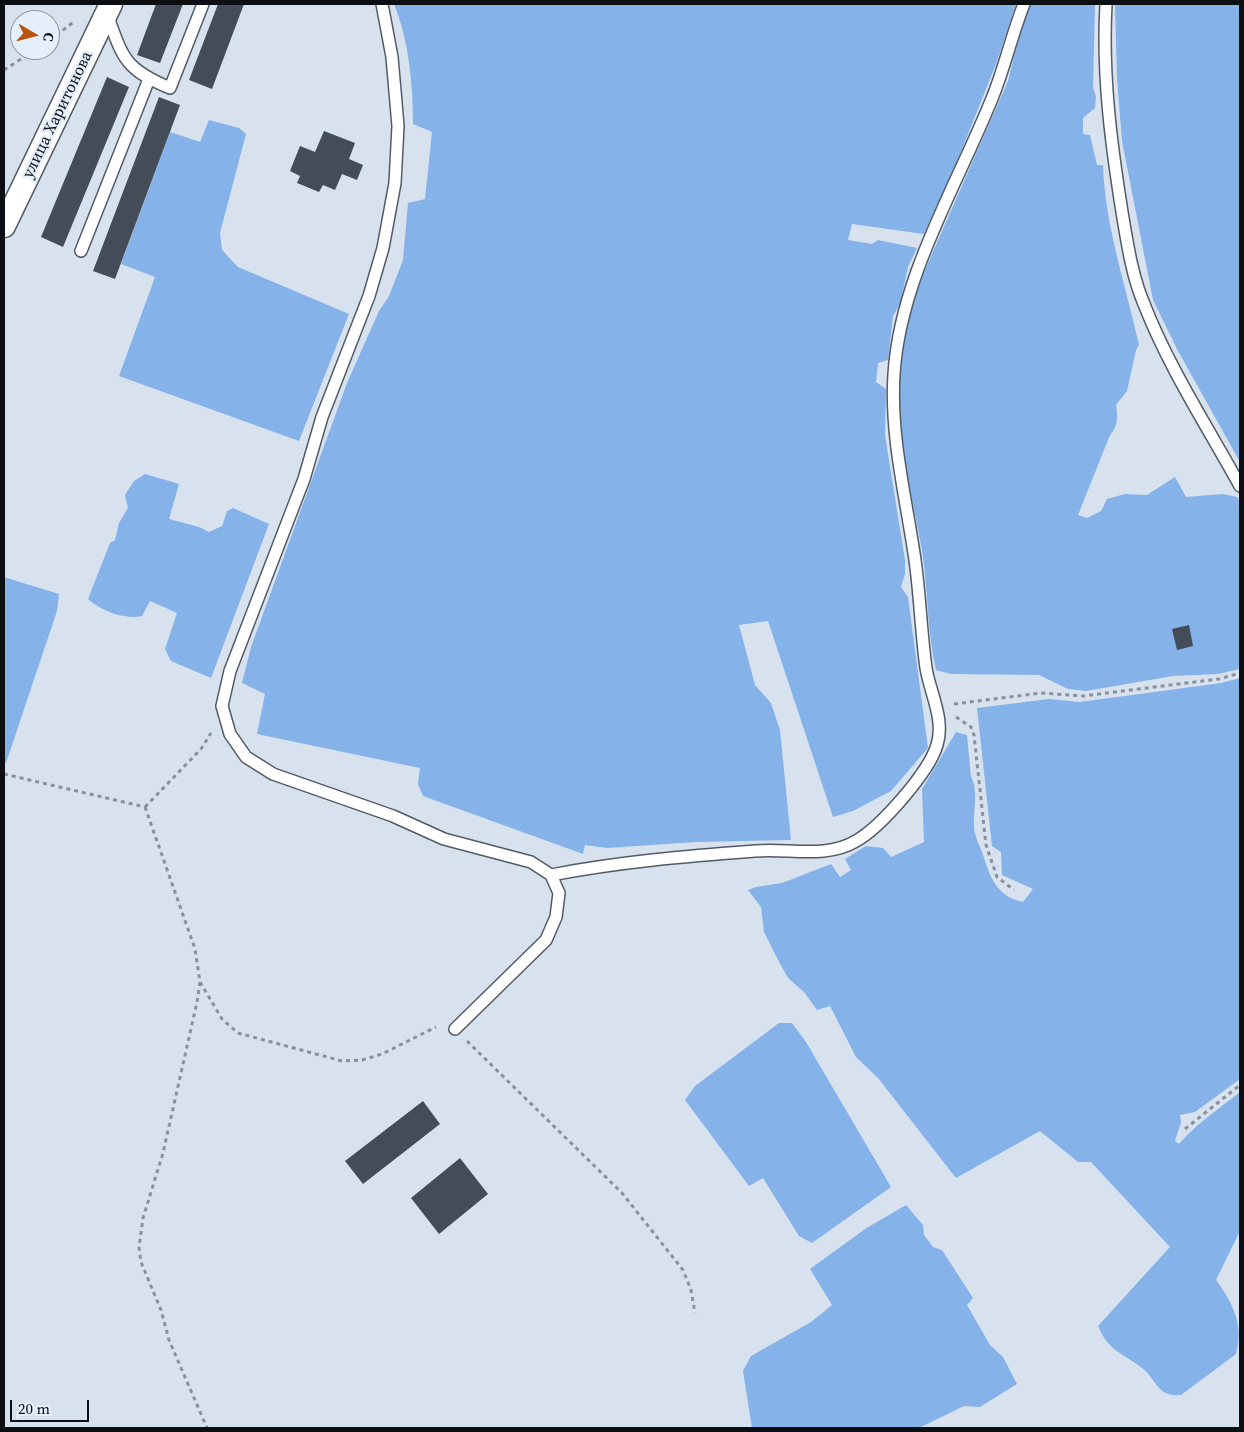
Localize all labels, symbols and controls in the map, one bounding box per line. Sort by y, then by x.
north arrow [10,10,60,60]
text: С [38,31,59,43]
street label: улица Харитонова [19,48,97,182]
scale bar [12,1390,91,1422]
text: 20 m [18,1398,50,1419]

